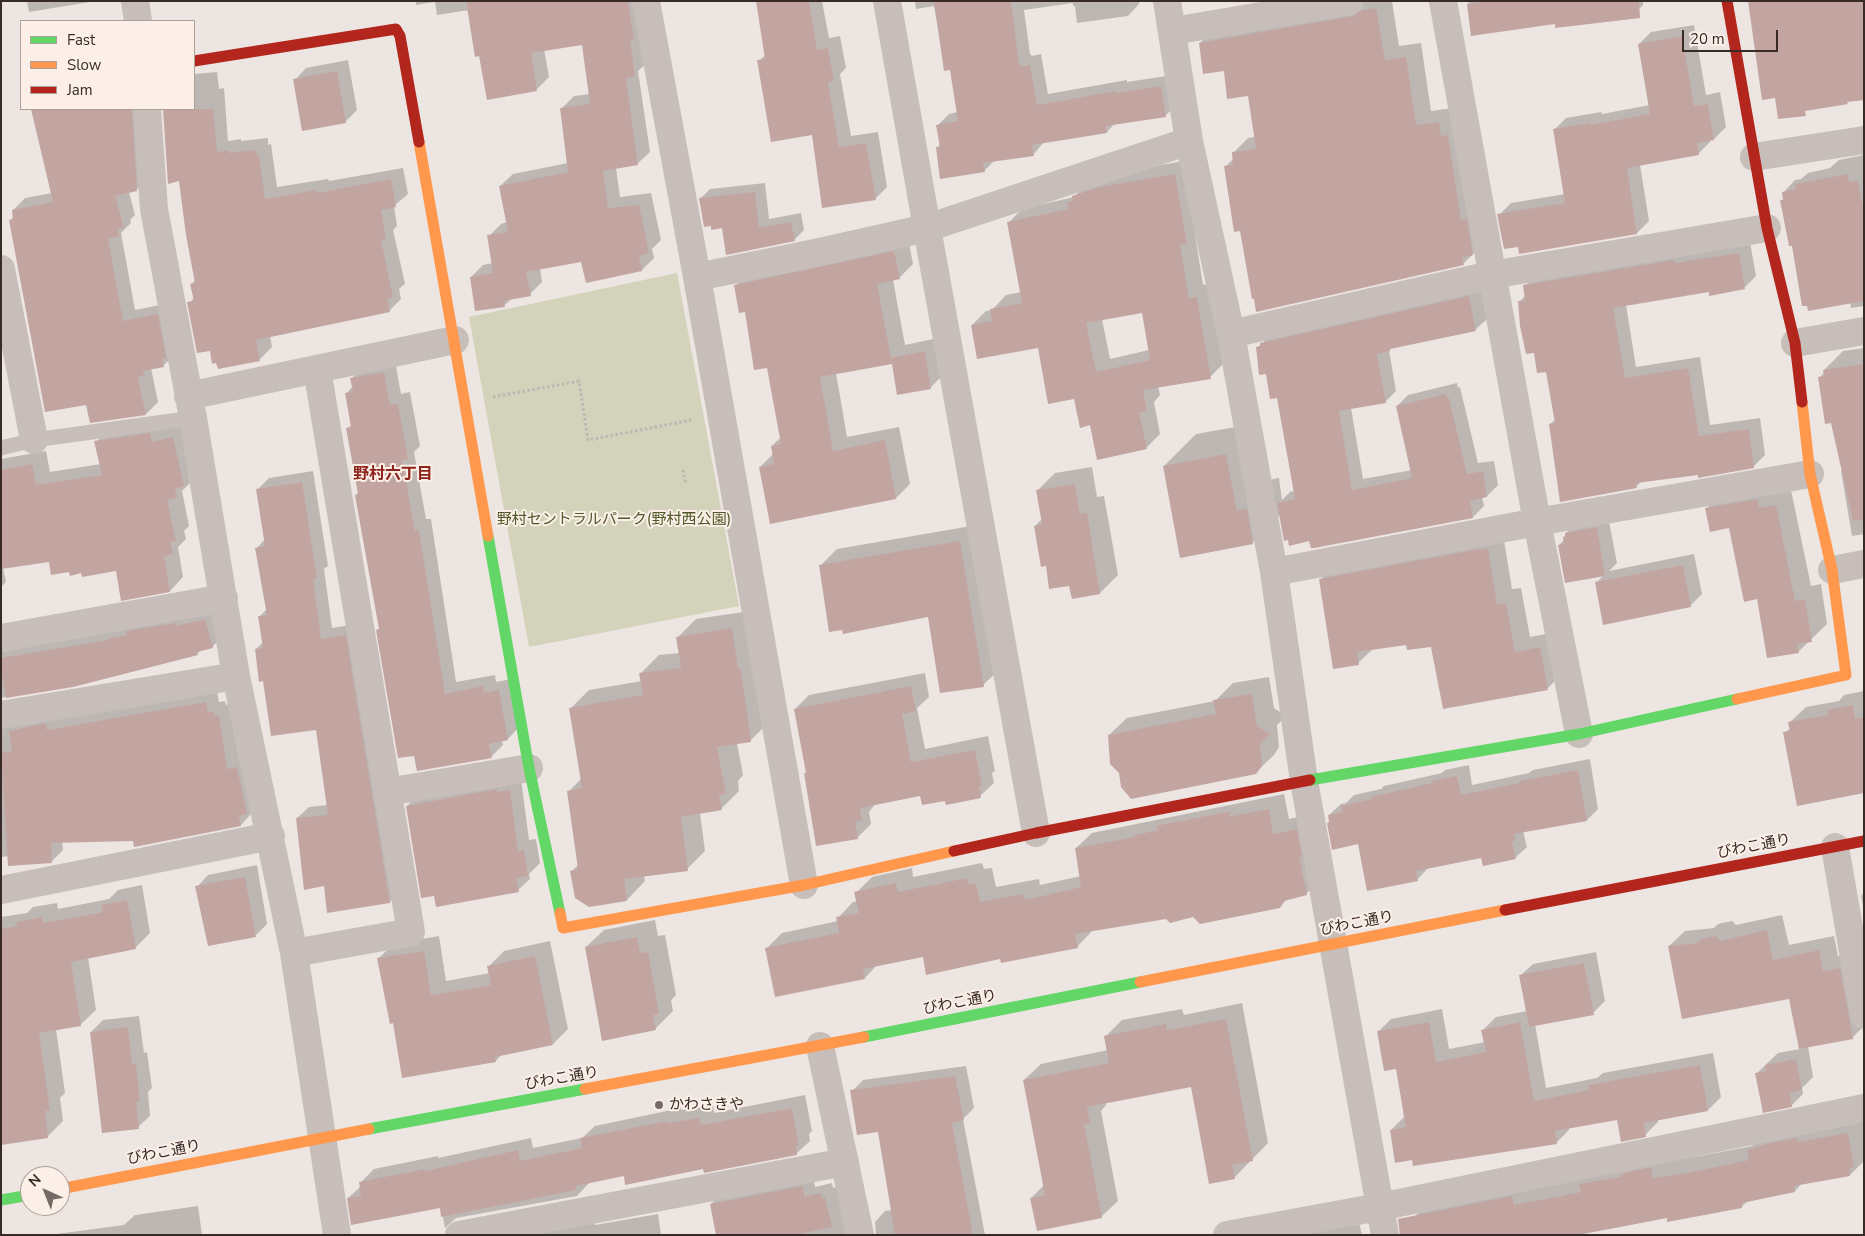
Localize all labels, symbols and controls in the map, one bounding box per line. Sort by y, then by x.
legend [20,20,195,110]
scale bar [1685,20,1781,52]
text: 20 m [1690,29,1725,49]
text: Fast [67,30,95,50]
text: Slow [67,55,101,75]
text: Jam [67,80,93,100]
district label: 野村六丁目 [353,465,433,485]
park label: 野村セントラルパーク(野村西公園) [497,511,731,529]
street label: びわこ通り [1715,831,1793,863]
street label: びわこ通り [1318,908,1396,940]
street label: びわこ通り [921,987,999,1019]
street label: びわこ通り [524,1064,600,1094]
place label: かわさきや [669,1096,744,1114]
marker: かわさきや [653,1099,665,1111]
street label: びわこ通り [125,1137,203,1169]
north arrow [20,1166,70,1216]
text: N [25,1170,45,1191]

